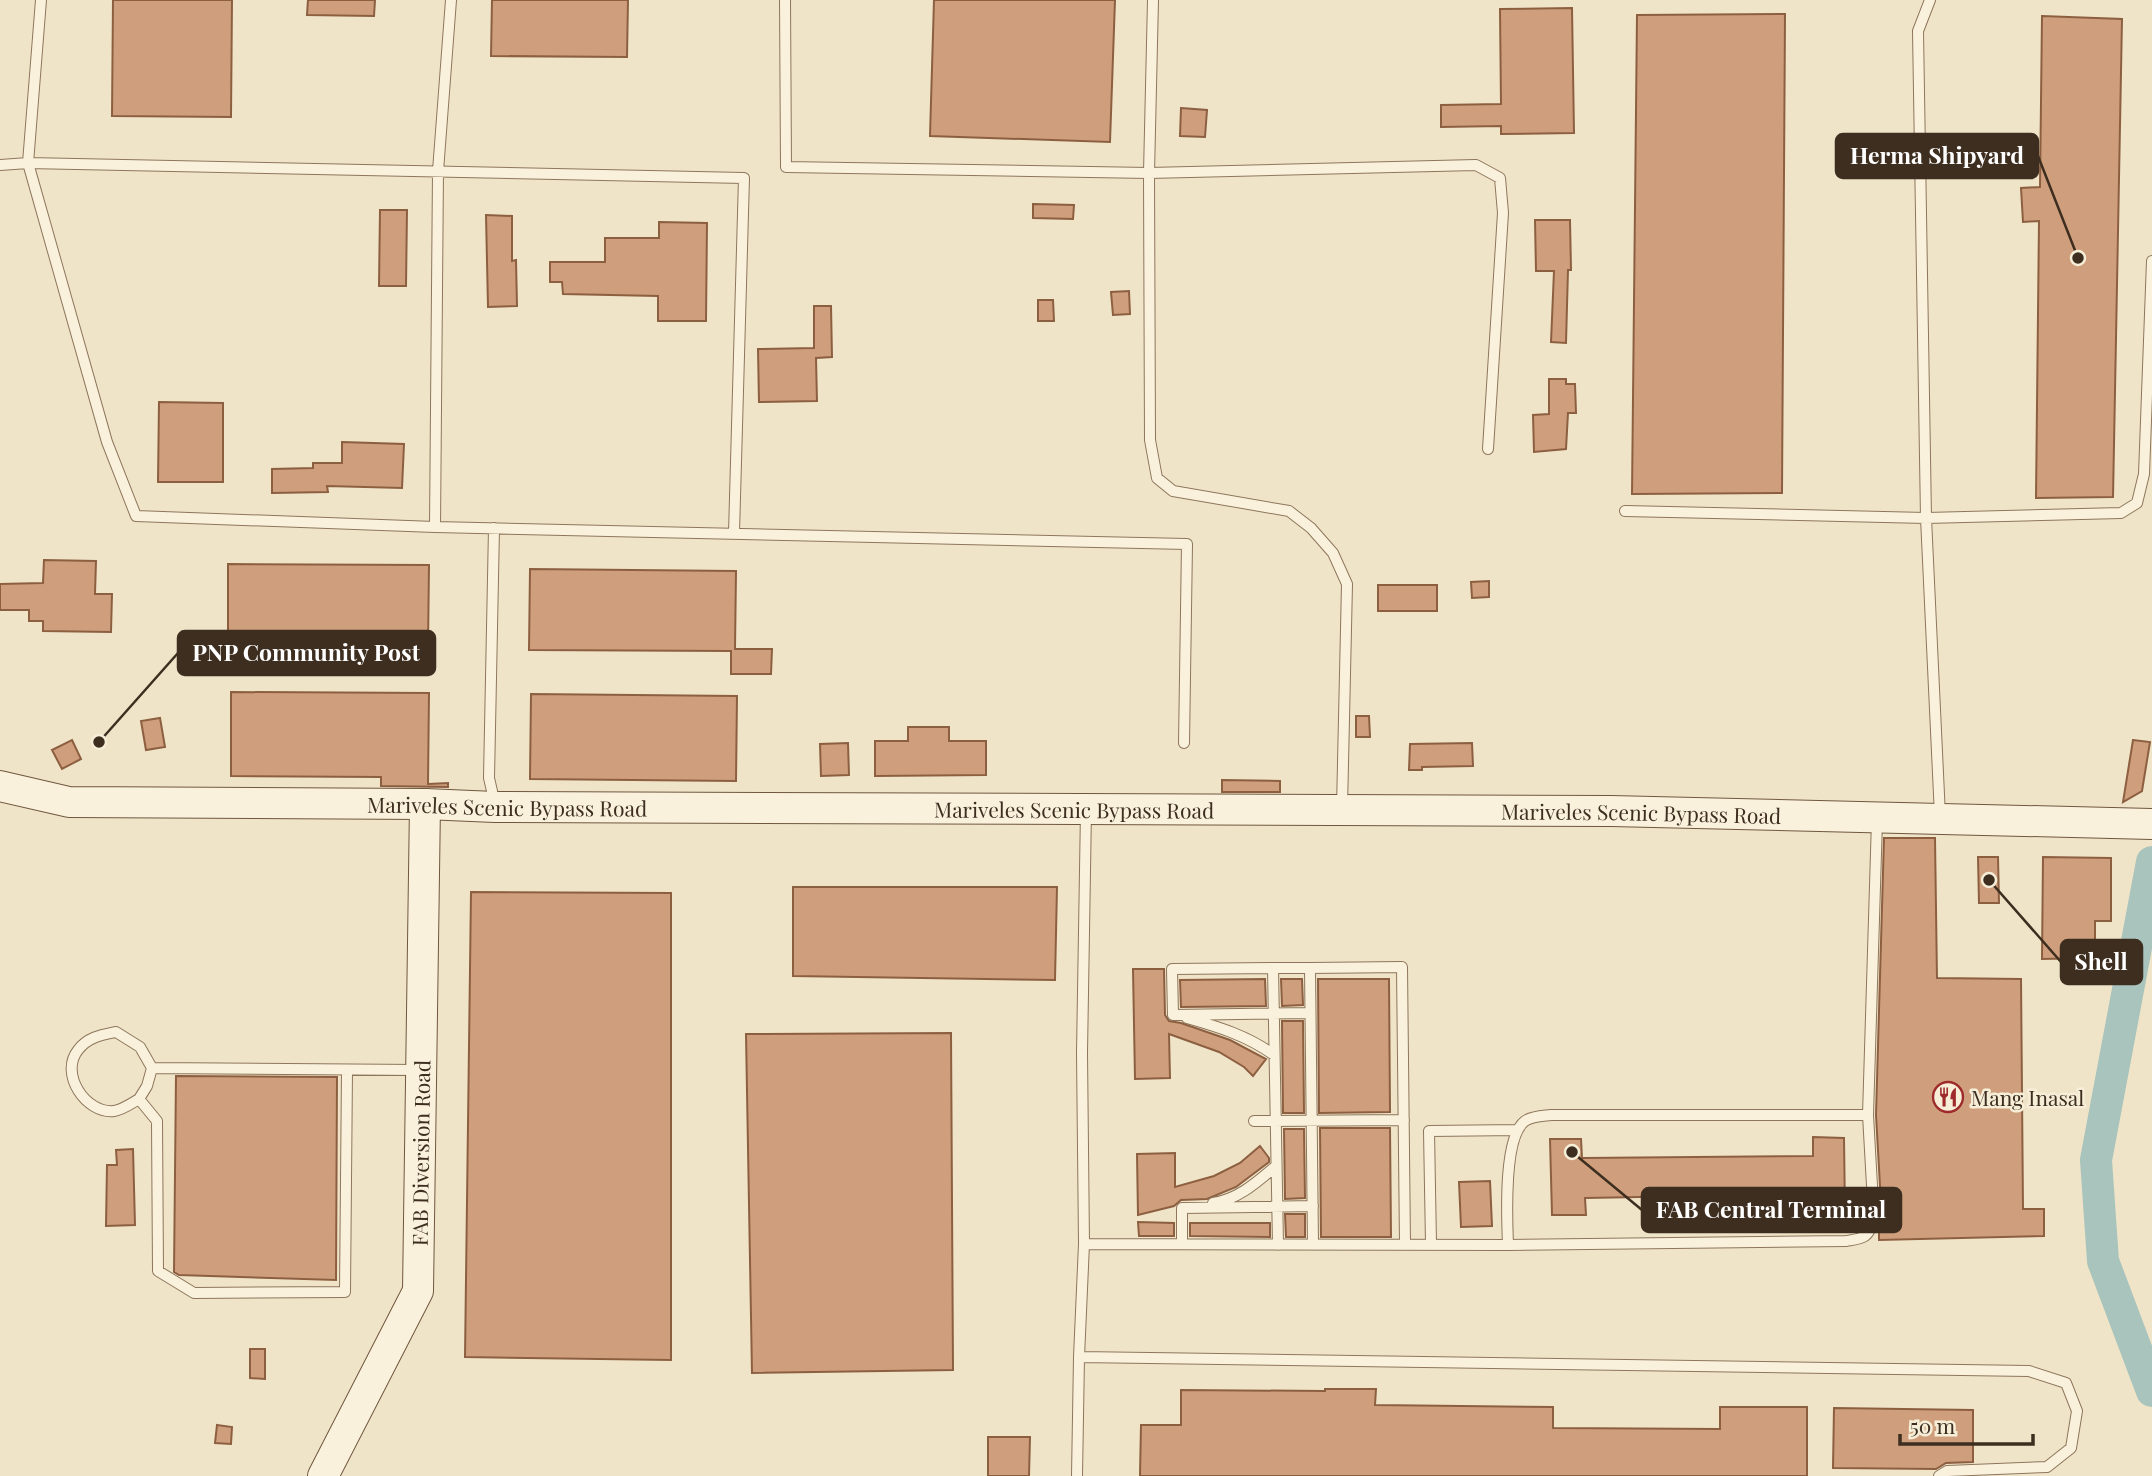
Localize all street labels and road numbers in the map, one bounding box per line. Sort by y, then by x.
street label: Mariveles Scenic Bypass Road [367,790,647,822]
street label: Mariveles Scenic Bypass Road [934,795,1214,824]
street label: Mariveles Scenic Bypass Road [1501,797,1781,829]
street label: FAB Diversion Road [405,1060,435,1246]

